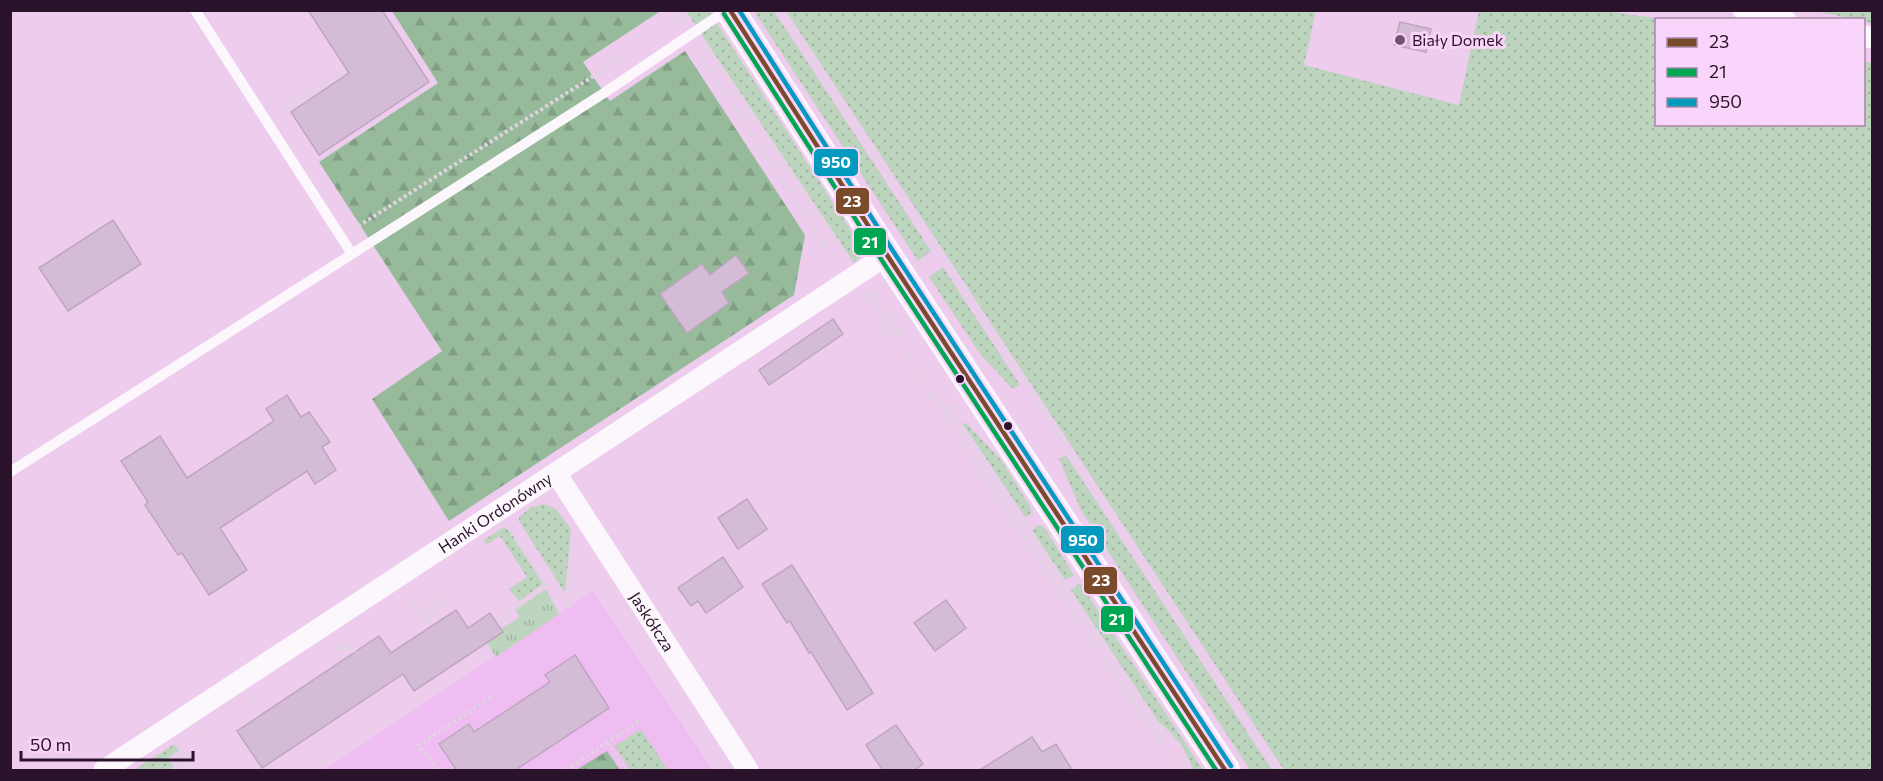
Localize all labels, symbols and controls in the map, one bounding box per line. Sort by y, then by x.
legend [1655,18,1865,126]
place label: Biały Domek [1412,30,1504,49]
text: 23 [1709,30,1729,52]
marker: Biały Domek [1393,33,1407,47]
text: 21 [1709,60,1727,82]
text: 950 [1709,90,1742,112]
line badge: 950 [813,148,859,177]
text: 950 [821,152,851,171]
line badge: 23 [835,187,870,215]
text: 23 [843,191,861,210]
line badge: 21 [853,227,887,256]
text: 21 [862,232,878,251]
unlabelled marker [954,373,966,385]
unlabelled marker [1002,420,1014,432]
street label: Hanki Ordonówny [434,468,555,557]
line badge: 950 [1060,525,1105,554]
text: 950 [1068,530,1098,549]
line badge: 23 [1083,566,1118,595]
text: 23 [1092,570,1110,589]
street label: Jaskółcza [626,588,679,655]
line badge: 21 [1100,605,1134,633]
text: 21 [1109,609,1125,628]
scale bar [21,724,194,762]
text: 50 m [30,733,71,755]

